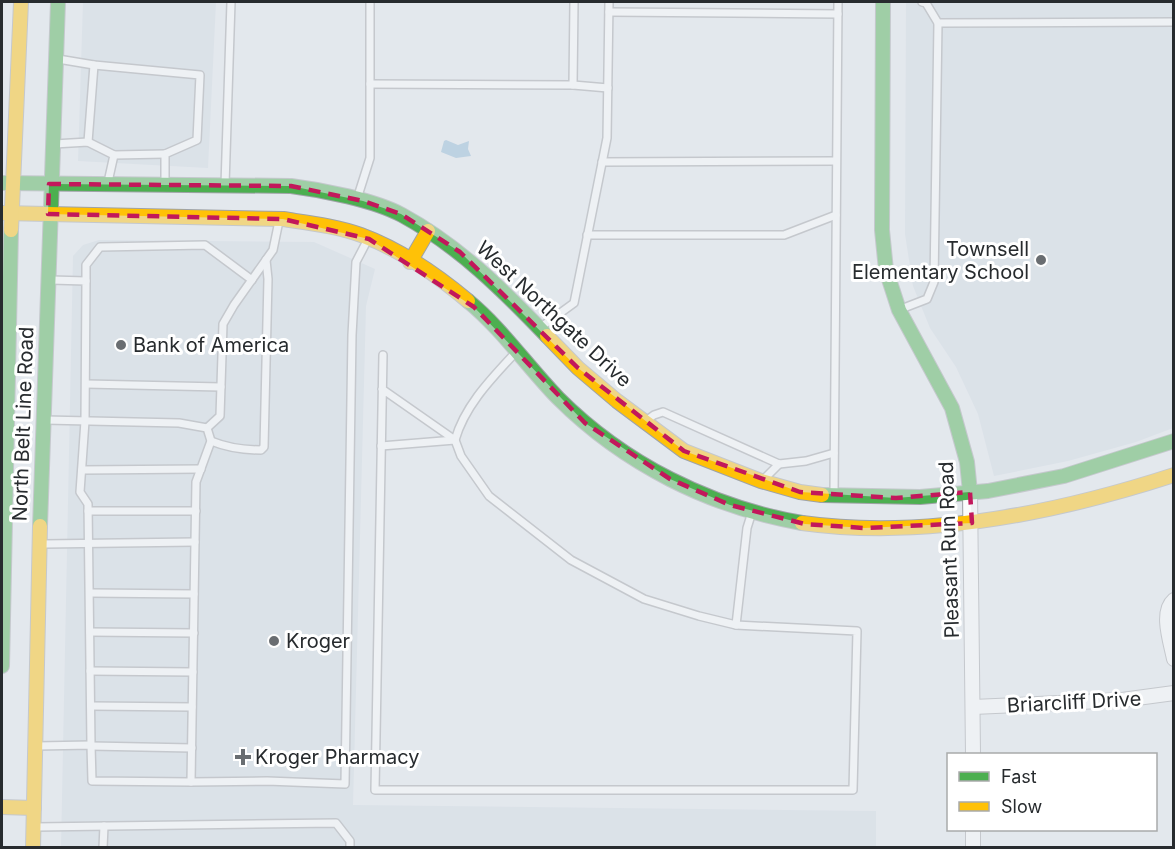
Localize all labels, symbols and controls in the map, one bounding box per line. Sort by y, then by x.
street label: West Northgate Drive [472,236,636,392]
place label: Townsell Elementary School [852,237,1029,284]
marker: Townsell Elementary School [1034,253,1048,267]
street label: North Belt Line Road [8,326,38,522]
place label: Bank of America [133,333,289,357]
marker: Bank of America [114,338,128,352]
street label: Pleasant Run Road [934,461,964,639]
place label: Kroger [286,629,351,653]
marker: Kroger [267,634,281,648]
street label: Briarcliff Drive [1006,686,1142,718]
place label: Kroger Pharmacy [255,745,419,769]
marker: Kroger Pharmacy [236,750,250,764]
legend [947,753,1157,831]
text: Fast [1001,766,1037,787]
text: Slow [1001,796,1042,817]

